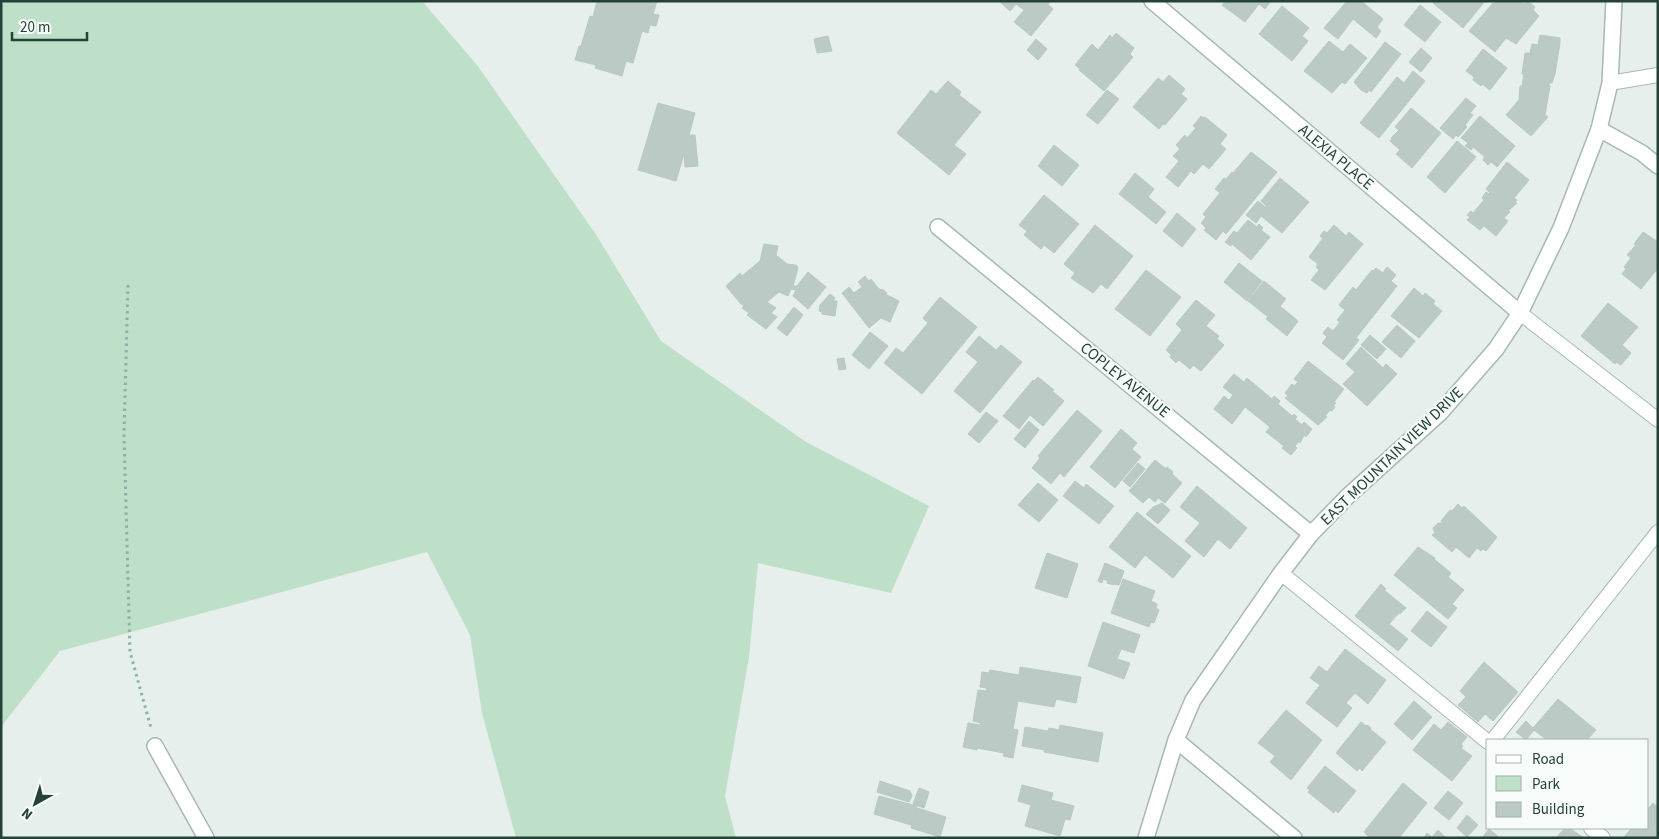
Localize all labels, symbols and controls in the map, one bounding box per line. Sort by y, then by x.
scale bar [12,10,88,42]
text: 20 m [20,17,50,38]
street label: ALEXIA PLACE [1294,119,1378,195]
street label: COPLEY AVENUE [1075,337,1175,423]
street label: EAST MOUNTAIN VIEW DRIVE [1316,382,1468,530]
legend [1486,739,1649,829]
text: Road [1532,749,1564,770]
text: Park [1532,774,1561,795]
north arrow [10,779,60,829]
text: Building [1532,799,1585,820]
text: N [18,803,37,824]

